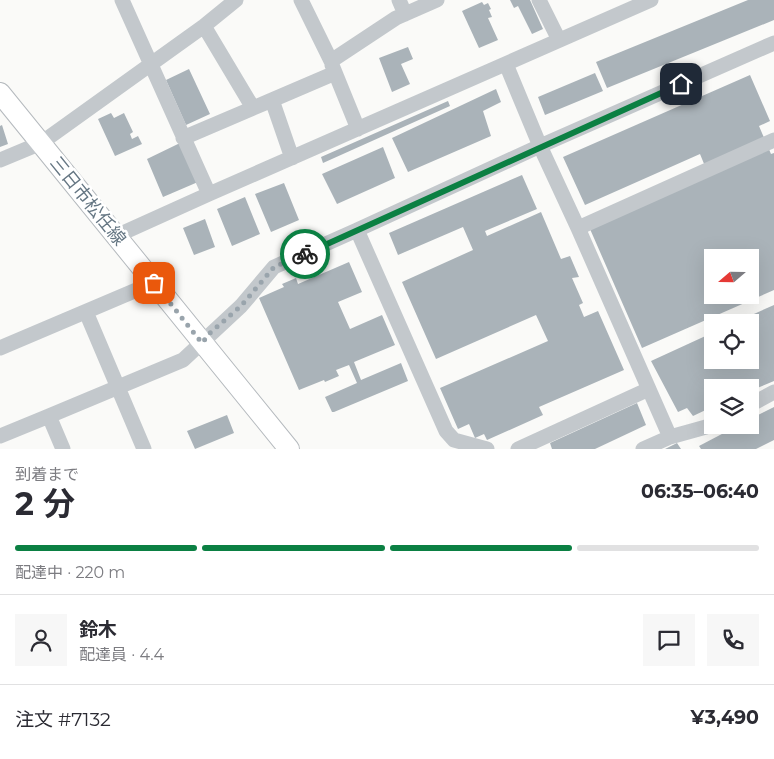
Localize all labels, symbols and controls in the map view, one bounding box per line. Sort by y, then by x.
pin [660,63,702,105]
icon: home [667,70,695,98]
street label: 三日市松任線 [45,152,131,250]
courier [280,229,330,279]
icon: bike [291,240,319,268]
north arrow [704,249,759,304]
map controls [704,249,759,434]
pin [133,262,175,304]
icon: bag [140,269,168,297]
button: locate [704,314,759,369]
button: layers [704,379,759,434]
text: 到着まで [15,465,79,484]
text: 06:35–06:40 [641,480,759,503]
text: 2 分 [15,484,75,523]
text: 配達中 · 220 m [15,563,125,582]
button: person [15,614,67,666]
button: chat [643,614,695,666]
button: phone [707,614,759,666]
text: 鈴木 [79,618,117,641]
text: 配達員 · 4.4 [79,645,164,664]
text: ¥3,490 [691,706,759,729]
text: 注文 #7132 [15,708,111,731]

